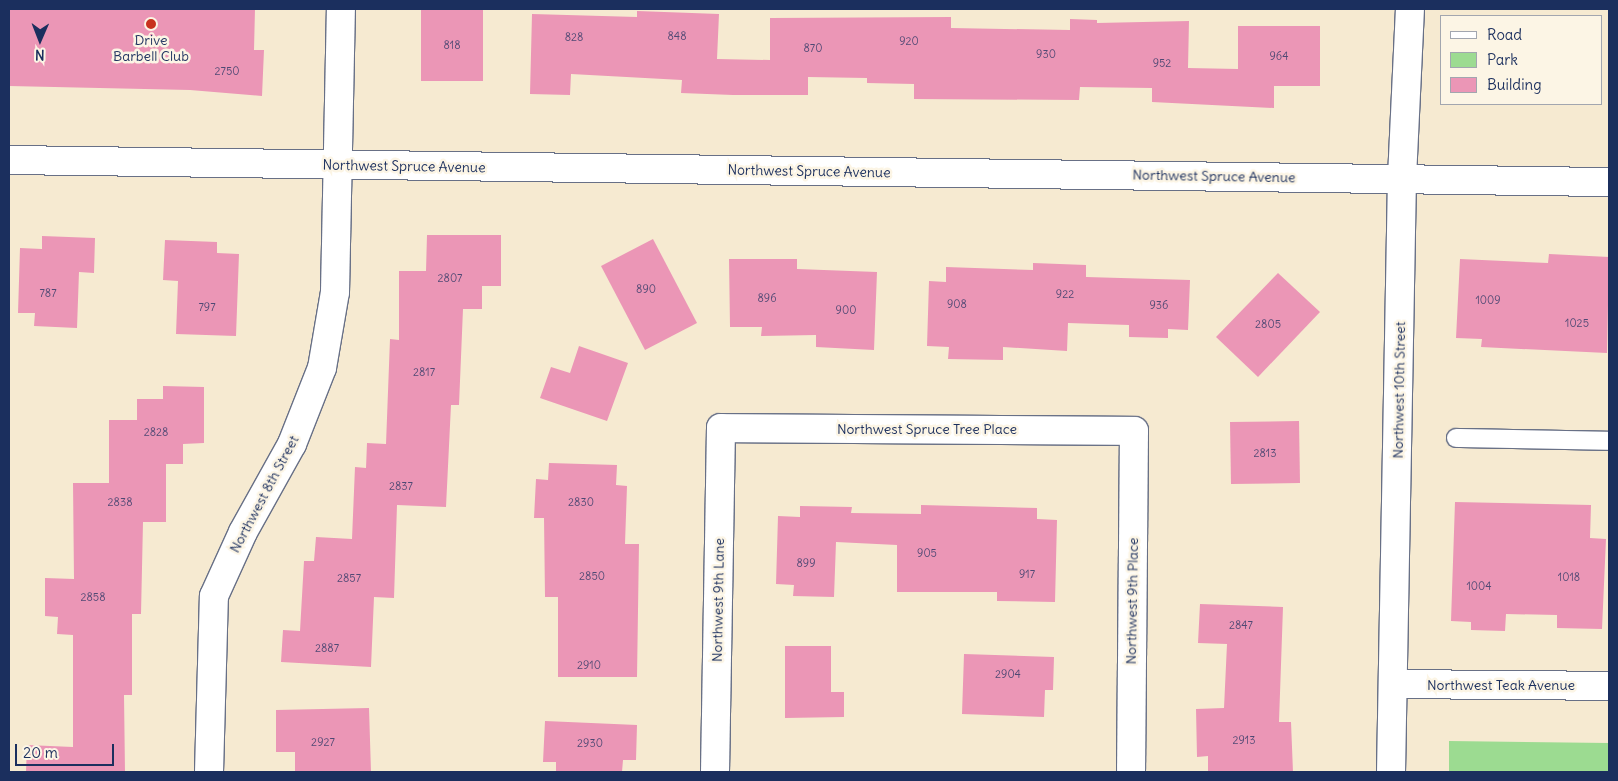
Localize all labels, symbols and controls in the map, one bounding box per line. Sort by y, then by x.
north arrow [15,15,65,65]
legend [1440,15,1603,105]
marker: Drive Barbell Club [145,18,157,30]
text: Road [1487,25,1522,44]
house number: 848 [667,29,687,43]
house number: 828 [565,30,583,44]
place label: Drive Barbell Club [113,32,189,64]
house number: 920 [899,34,919,48]
house number: 818 [443,38,461,52]
house number: 870 [804,41,822,55]
text: N [35,46,45,64]
house number: 930 [1036,47,1056,61]
house number: 964 [1269,49,1289,63]
text: Park [1487,50,1518,69]
house number: 952 [1153,56,1171,70]
house number: 2750 [215,64,239,78]
text: Building [1487,75,1542,94]
street label: Northwest Spruce Avenue [322,156,486,176]
street label: Northwest Spruce Avenue [727,161,891,181]
street label: Northwest Spruce Avenue [1132,166,1296,186]
house number: 2807 [438,271,462,285]
house number: 890 [636,282,656,296]
house number: 787 [39,286,57,300]
house number: 922 [1056,287,1074,301]
house number: 896 [757,291,777,305]
house number: 1009 [1475,293,1501,307]
house number: 908 [947,297,967,311]
house number: 936 [1150,298,1168,312]
house number: 797 [198,300,216,314]
house number: 900 [836,303,856,317]
house number: 1025 [1565,316,1589,330]
house number: 2805 [1255,317,1281,331]
street label: Northwest 10th Street [1389,321,1409,459]
house number: 2817 [413,365,435,379]
street label: Northwest Spruce Tree Place [837,421,1017,437]
house number: 2828 [144,425,168,439]
street label: Northwest 8th Street [226,433,302,555]
house number: 2813 [1254,446,1276,460]
house number: 2837 [389,479,413,493]
house number: 2838 [108,495,132,509]
house number: 2830 [568,495,594,509]
street label: Northwest 9th Place [1122,537,1142,665]
street label: Northwest 9th Lane [709,538,727,662]
house number: 905 [917,546,937,560]
house number: 899 [797,556,815,570]
house number: 917 [1019,567,1035,581]
house number: 2850 [579,569,605,583]
house number: 1018 [1558,570,1580,584]
house number: 2857 [337,571,361,585]
house number: 1004 [1466,579,1492,593]
house number: 2858 [80,590,106,604]
house number: 2847 [1229,618,1253,632]
house number: 2887 [315,641,339,655]
house number: 2910 [577,658,601,672]
house number: 2904 [995,667,1021,681]
street label: Northwest Teak Avenue [1427,677,1575,693]
house number: 2913 [1233,733,1255,747]
scale bar [18,734,116,766]
house number: 2927 [311,735,335,749]
house number: 2930 [577,736,603,750]
text: 20 m [23,743,58,762]

